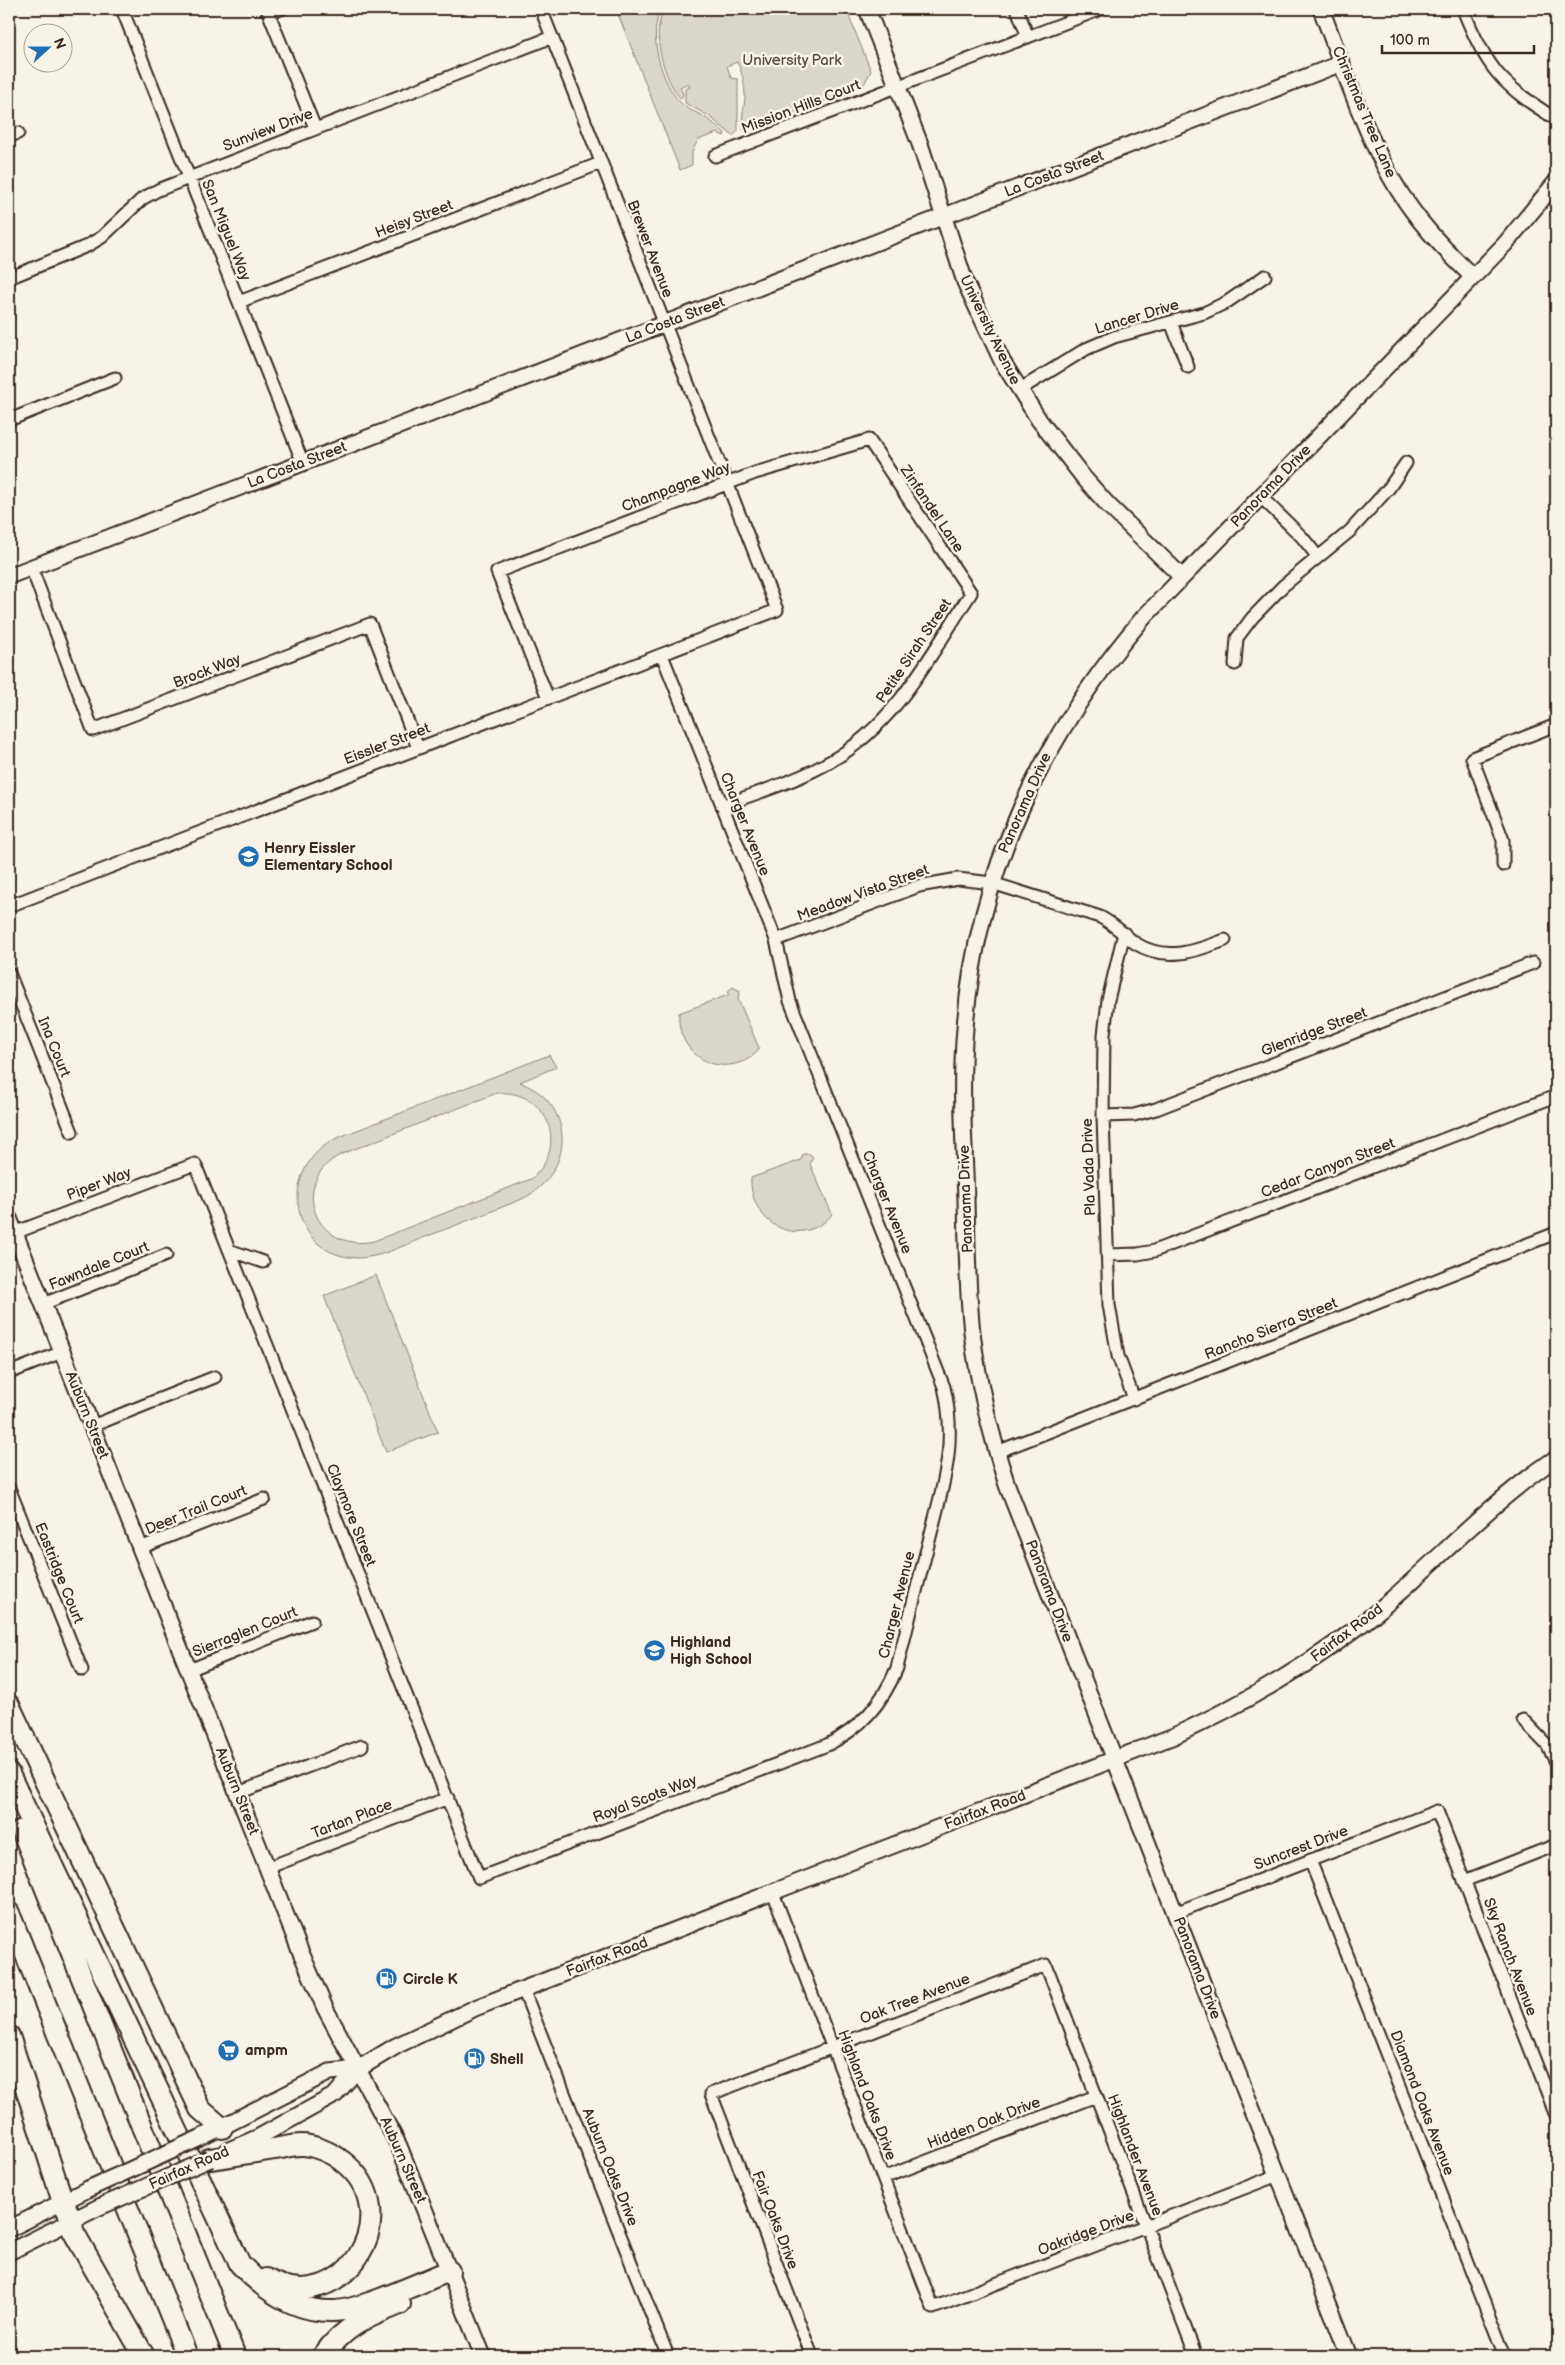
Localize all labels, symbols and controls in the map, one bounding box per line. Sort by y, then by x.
north arrow [22,22,72,72]
scale bar [1382,22,1535,54]
text: 100 m [1390,31,1430,50]
text: N [50,36,69,51]
street label: Christmas Tree Lane [1328,43,1400,181]
park label: University Park [742,51,842,70]
street label: Mission Hills Court [739,75,864,138]
street label: Sunview Drive [220,104,316,156]
street label: La Costa Street [1002,146,1107,202]
street label: San Miguel Way [197,177,255,284]
street label: Heisy Street [372,195,456,243]
street label: Brewer Avenue [623,198,677,301]
street label: University Avenue [955,272,1025,388]
street label: La Costa Street [623,292,728,348]
street label: Lancer Drive [1093,295,1181,339]
street label: La Costa Street [245,437,350,493]
street label: Panorama Drive [1227,440,1315,531]
street label: Champagne Way [619,458,733,516]
street label: Zinfandel Lane [895,461,968,556]
street label: Petite Sirah Street [872,595,956,707]
street label: Brock Way [171,649,244,693]
street label: Eissler Street [341,719,433,769]
street label: Panorama Drive [994,750,1056,856]
street label: Charger Avenue [716,769,774,879]
place label: Henry Eissler Elementary School [264,839,392,875]
school or university icon: Henry Eissler Elementary School [236,845,260,869]
street label: Meadow Vista Street [795,860,932,926]
street label: Glenridge Street [1258,1003,1370,1061]
street label: Ina Court [33,1014,75,1080]
street label: Pla Vada Drive [1078,1118,1100,1216]
street label: Cedar Canyon Street [1258,1134,1398,1202]
street label: Panorama Drive [955,1145,977,1253]
street label: Charger Avenue [858,1147,916,1257]
street label: Piper Way [64,1163,134,1205]
street label: Fawndale Court [46,1237,152,1295]
street label: Rancho Sierra Street [1202,1294,1341,1364]
street label: Auburn Street [61,1368,113,1462]
street label: Claymore Street [322,1461,380,1569]
street label: Deer Trail Court [142,1481,250,1539]
street label: Eastridge Court [30,1520,88,1627]
street label: Panorama Drive [1021,1537,1077,1645]
street label: Charger Avenue [874,1549,920,1661]
street label: Fairfax Road [1307,1600,1387,1666]
street label: Sierraglen Court [190,1602,301,1662]
place label: Highland High School [670,1633,752,1669]
school or university icon: Highland High School [642,1639,666,1663]
street label: Auburn Street [211,1744,263,1838]
street label: Royal Scots Way [590,1770,700,1828]
street label: Fairfax Road [942,1786,1028,1834]
street label: Tartan Place [309,1795,395,1843]
street label: Suncrest Drive [1251,1821,1351,1875]
street label: Sky Ranch Avenue [1479,1895,1541,2019]
street label: Panorama Drive [1169,1914,1225,2022]
street label: Fairfax Road [564,1933,650,1981]
fuel station icon: Circle K [375,1967,399,1991]
street label: Oak Tree Avenue [857,1969,973,2029]
place label: Circle K [403,1970,458,1989]
street label: Highland Oaks Drive [833,2027,901,2163]
street label: Diamond Oaks Avenue [1386,2028,1458,2178]
supermarket icon: ampm [217,2038,241,2062]
place label: ampm [245,2041,288,2060]
fuel station icon: Shell [462,2047,486,2071]
place label: Shell [490,2050,523,2069]
street label: Highlander Avenue [1103,2091,1167,2219]
street label: Hidden Oak Drive [925,2093,1043,2153]
street label: Auburn Oaks Drive [578,2105,642,2229]
street label: Auburn Street [375,2114,431,2207]
street label: Fairfax Road [146,2142,232,2194]
street label: Fair Oaks Drive [748,2168,802,2272]
street label: Oakridge Drive [1035,2206,1137,2260]

